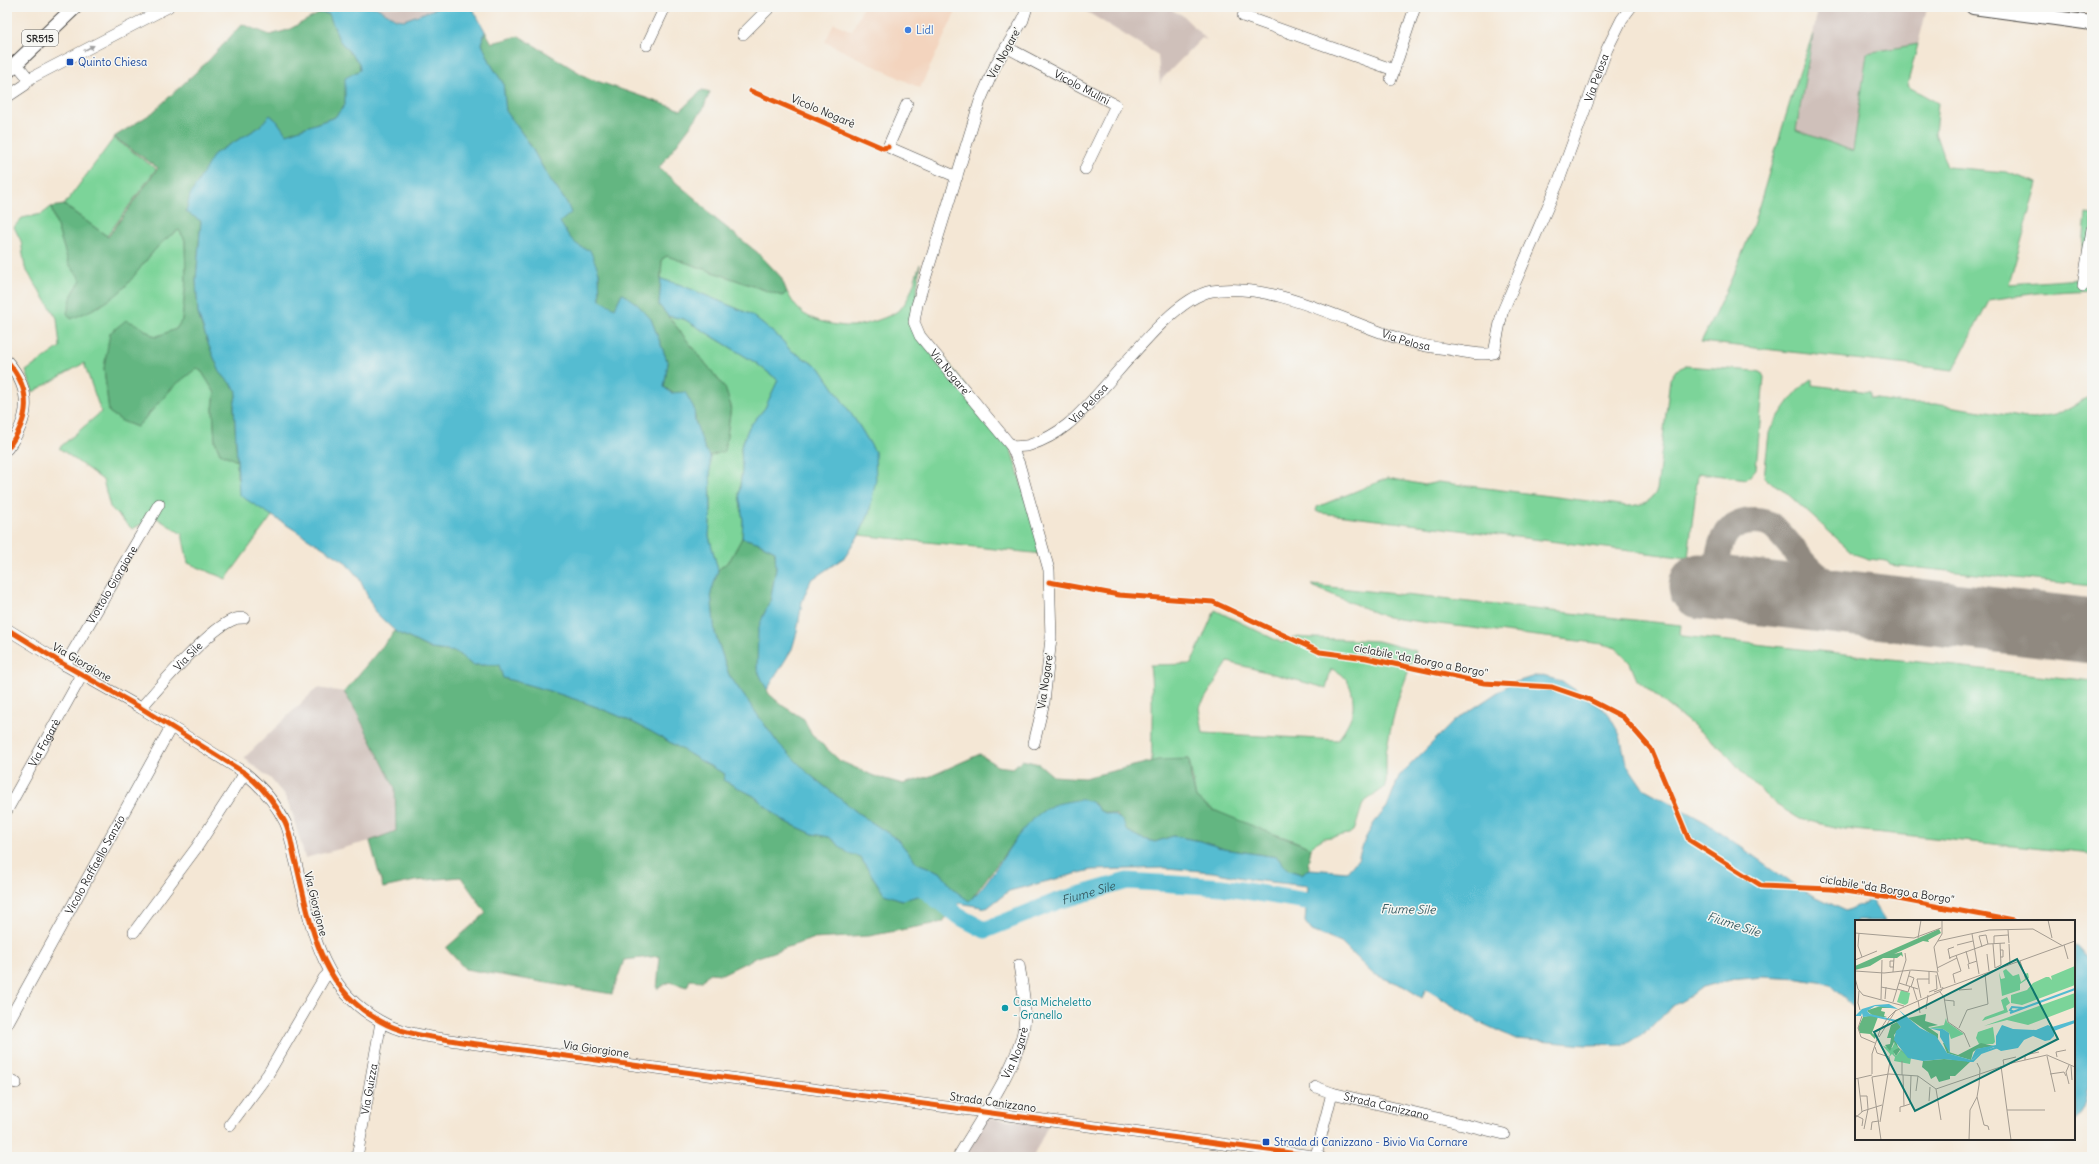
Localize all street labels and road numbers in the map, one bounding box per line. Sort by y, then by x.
street label: Via Nogare' [984,25,1024,81]
road number: SR515 [22,30,58,46]
street label: Via Pelosa [1581,52,1612,104]
street label: Vicolo Mulini [1052,67,1112,108]
street label: Vicolo Nogarè [789,91,857,131]
street label: Via Pelosa [1380,326,1431,353]
street label: Via Nogare' [927,346,974,399]
street label: Via Pelosa [1066,381,1111,427]
street label: Viottolo Giorgione [84,543,140,626]
street label: Via Giorgione [50,639,114,685]
street label: Via Sile [171,639,205,674]
street label: ciclabile "da Borgo a Borgo" [1353,640,1489,680]
street label: Via Nogare' [1034,652,1056,710]
street label: Via Fagarè [25,716,63,769]
street label: Vicolo Raffaello Sanzio [62,813,128,917]
street label: Via Giorgione [301,870,331,938]
street label: ciclabile "da Borgo a Borgo" [1819,871,1956,907]
street label: Via Nogarè [998,1026,1031,1081]
street label: Via Giorgione [562,1037,630,1061]
street label: Via Guizza [358,1062,381,1116]
street label: Strada Canizzano [949,1089,1037,1115]
street label: Strada Canizzano [1342,1089,1431,1123]

